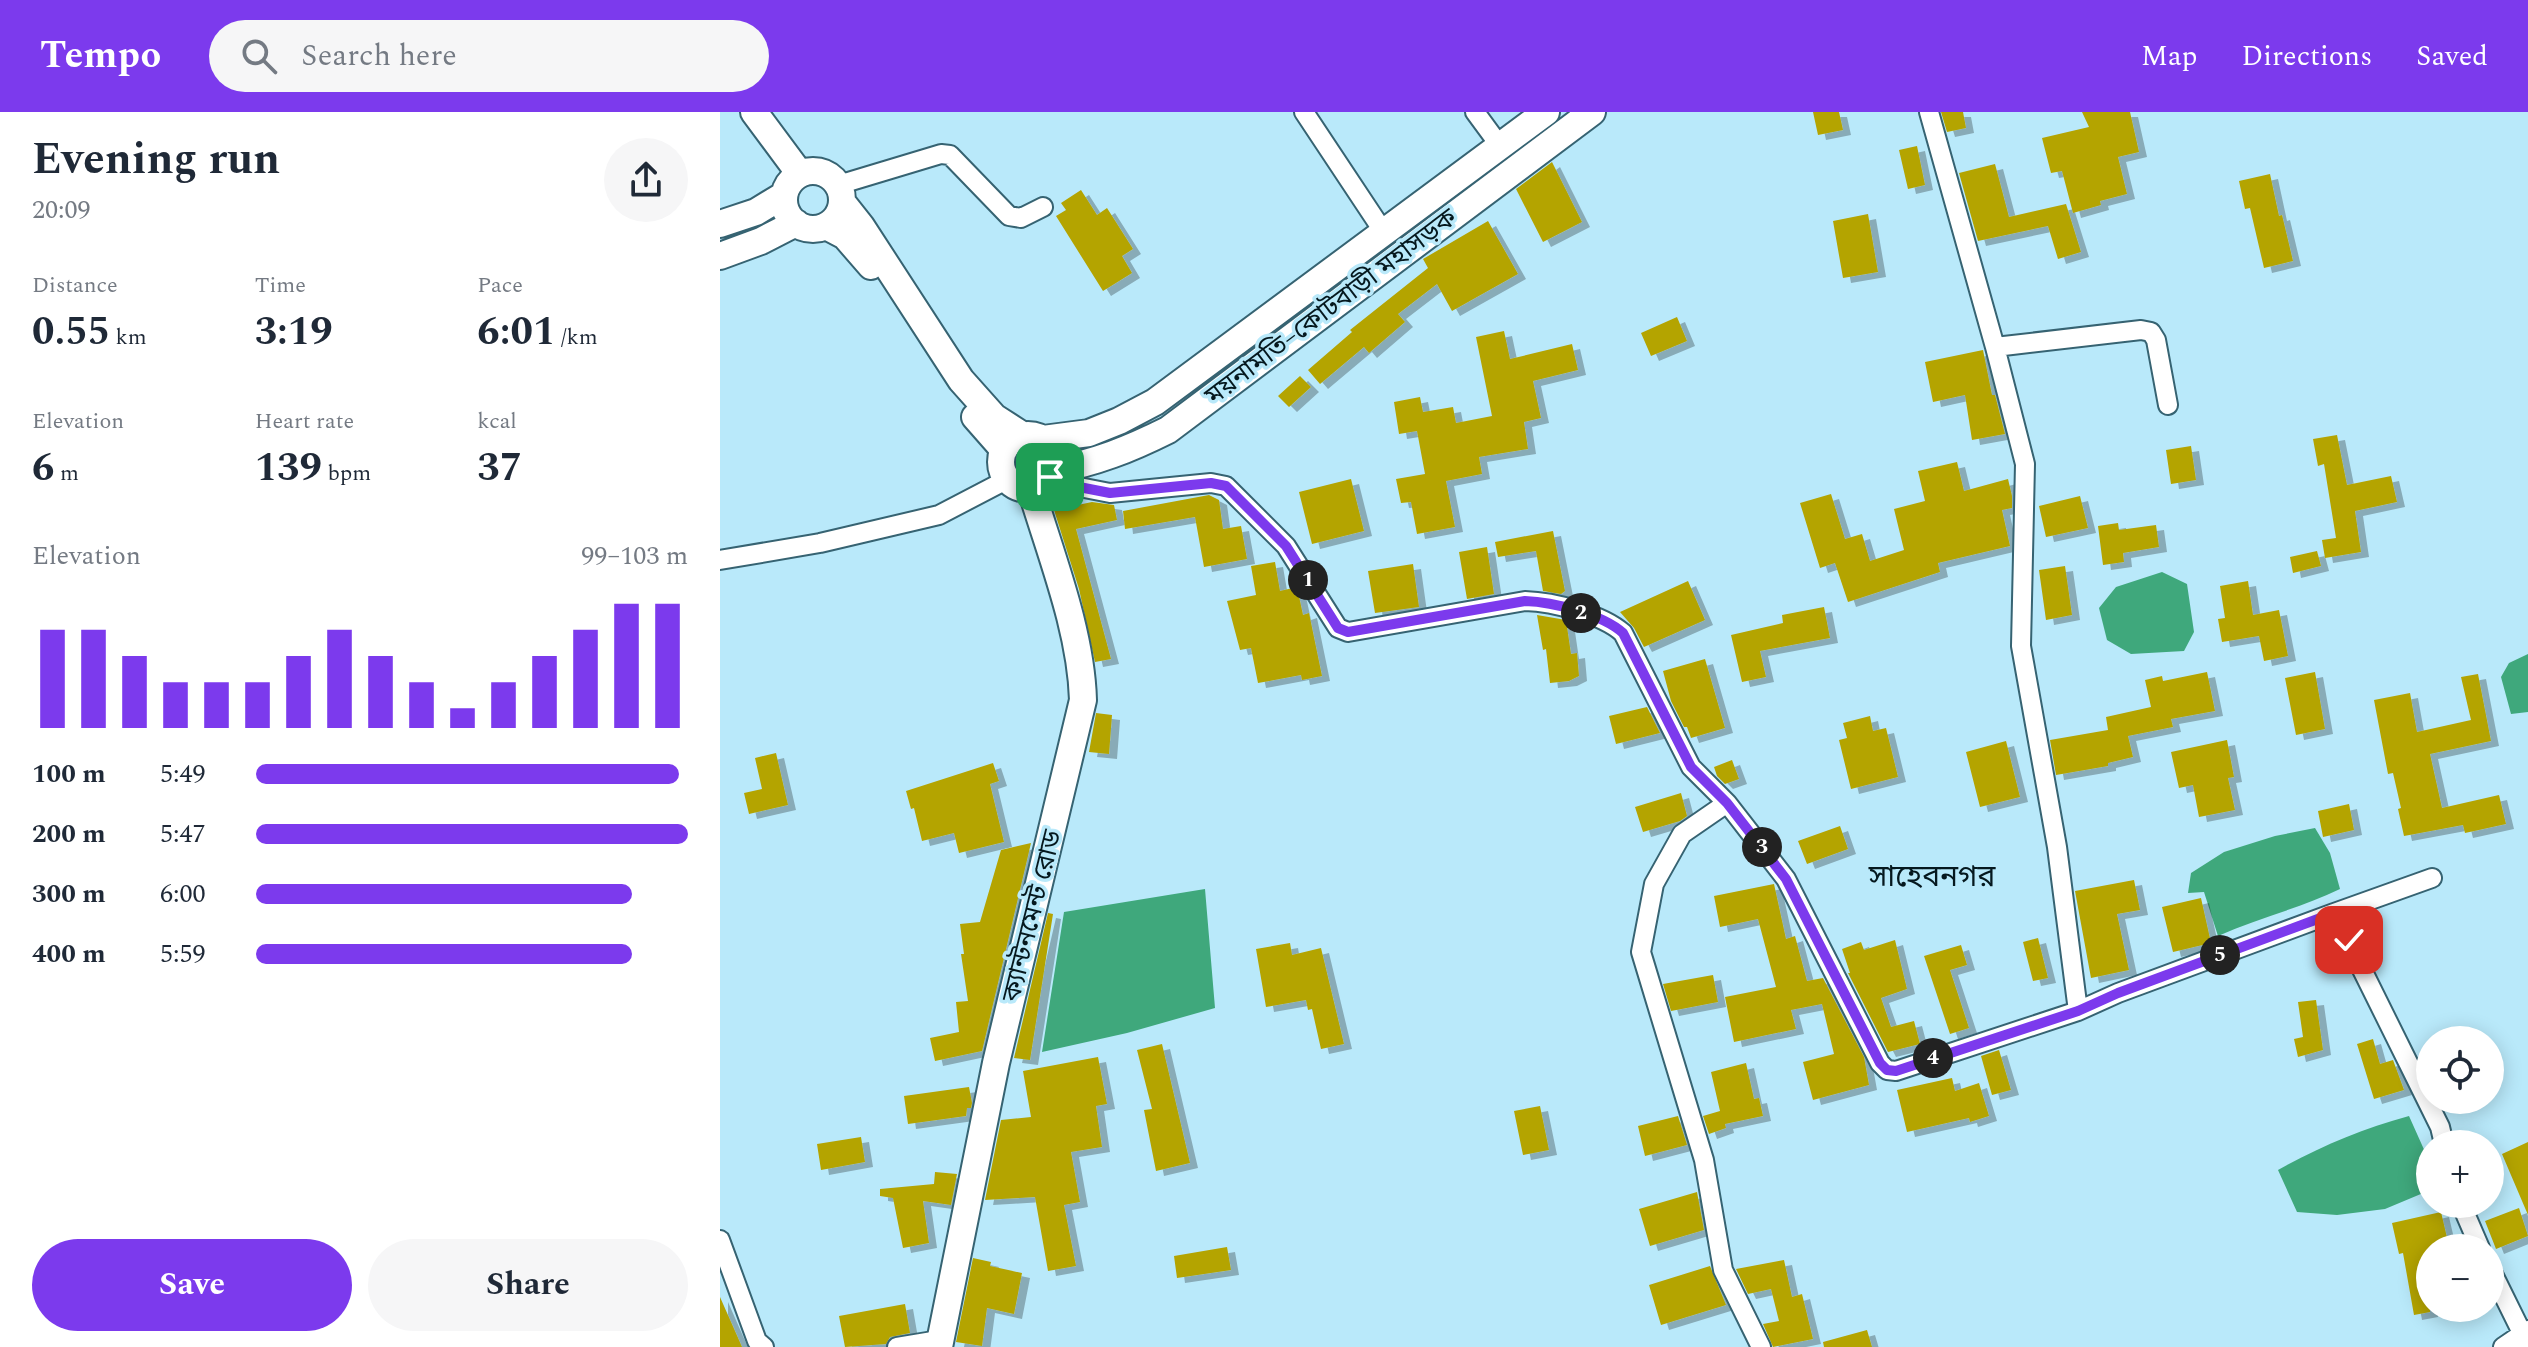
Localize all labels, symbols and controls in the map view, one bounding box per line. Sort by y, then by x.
search box [209,20,769,92]
text: Tempo [40,27,161,85]
text: Search here [301,33,457,79]
icon: search [237,34,281,78]
text: Map [2141,35,2198,78]
text: Directions [2242,35,2372,78]
text: Saved [2416,35,2488,78]
text: Evening run [32,126,280,193]
button: share [604,138,688,222]
text: 20:09 [32,190,91,230]
street label: ময়নামতি–কোটবাড়ী মহাসড়ক [1195,198,1467,416]
text: Distance [32,269,118,302]
text: Time [255,269,306,302]
text: Pace [477,269,523,302]
text: 0.55 [32,302,110,363]
text: 3:19 [255,302,333,363]
text: 6:01 [477,302,555,363]
text: km [110,321,147,354]
text: /km [555,321,598,354]
text: Elevation [32,405,124,438]
text: Heart rate [255,405,354,438]
text: kcal [477,405,517,438]
text: 6 [32,438,54,499]
text: 139 [255,438,322,499]
text: 37 [477,438,522,499]
pin [1016,443,1084,511]
icon: arrive [1028,455,1072,499]
text: m [54,457,79,490]
text: bpm [322,457,371,490]
text: Elevation [32,536,141,576]
text: 99–103 m [581,536,688,576]
pin: 1 [1288,560,1328,600]
text: 1 [1302,563,1314,596]
pin: 2 [1561,593,1601,633]
text: 2 [1575,596,1587,629]
text: 100 m [32,754,106,794]
text: 5:49 [160,754,206,794]
text: 200 m [32,814,106,854]
text: 5:47 [160,814,206,854]
street label: ক্যান্টনমেন্ট রোড [991,825,1073,1007]
pin: 3 [1742,827,1782,867]
text: 3 [1756,830,1768,863]
district label: সাহেবনগর [1868,854,1996,900]
text: 300 m [32,874,106,914]
text: 6:00 [160,874,206,914]
pin [2315,906,2383,974]
icon: check [2327,918,2371,962]
text: 400 m [32,934,106,974]
text: 5:59 [160,934,206,974]
pin: 5 [2200,935,2240,975]
text: 5 [2214,938,2226,971]
map controls [2416,1026,2504,1322]
button: locate [2416,1026,2504,1114]
pin: 4 [1913,1038,1953,1078]
text: 4 [1927,1041,1939,1074]
button: + [2416,1130,2504,1218]
button: − [2416,1234,2504,1322]
button: Save [32,1239,352,1331]
button: Share [368,1239,688,1331]

